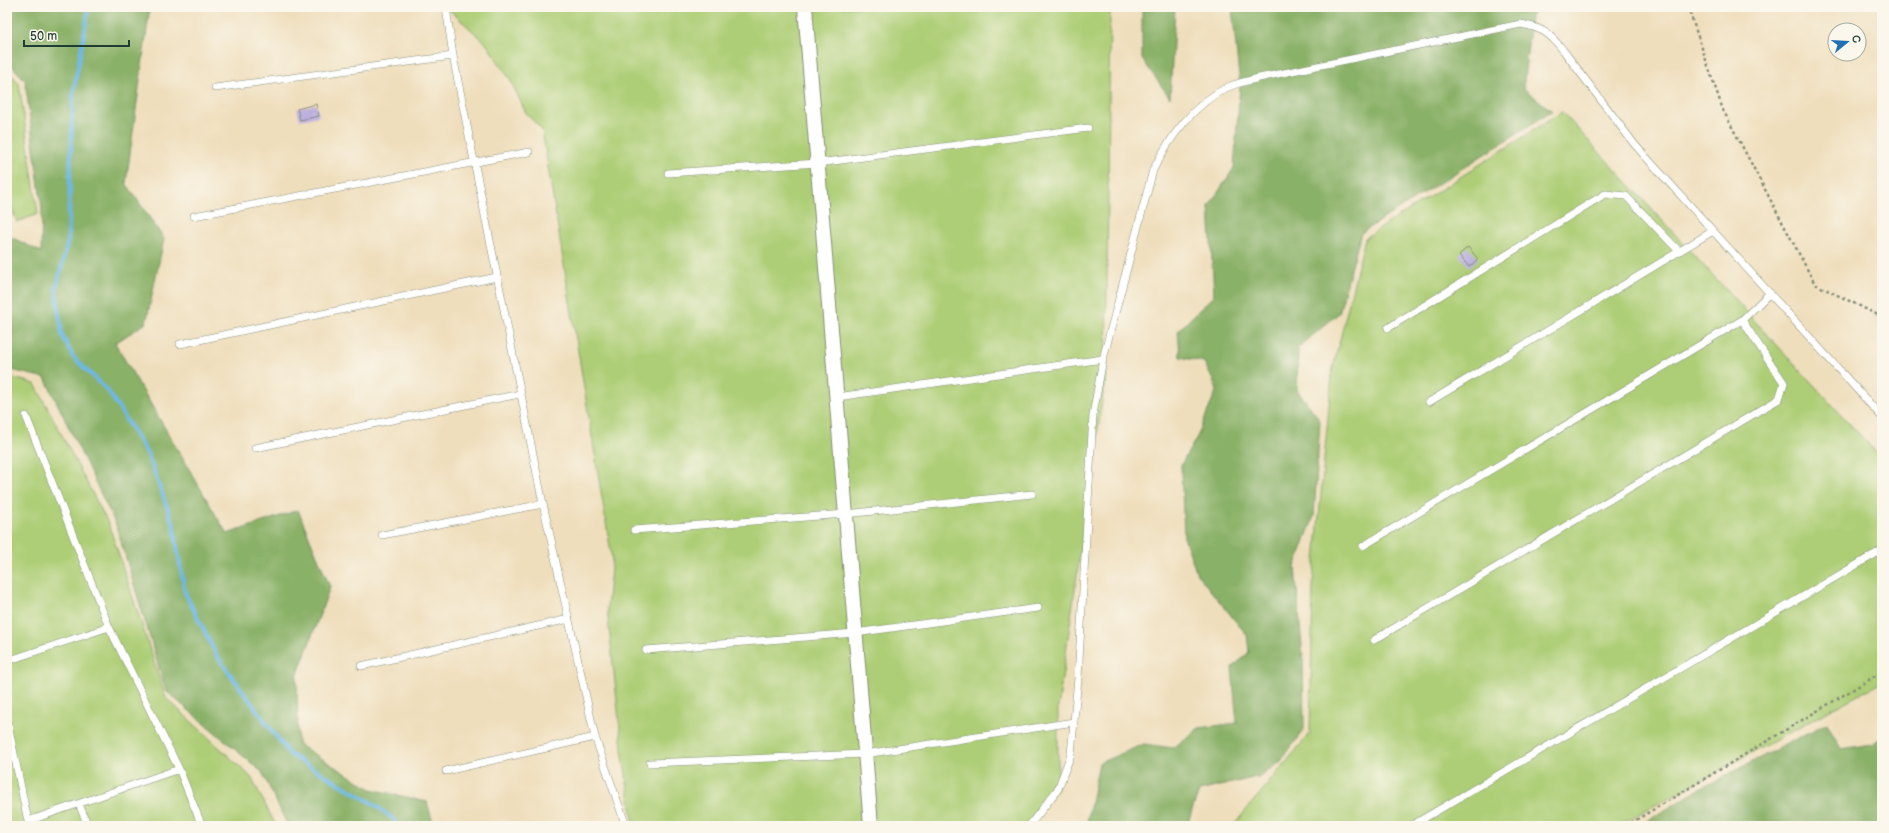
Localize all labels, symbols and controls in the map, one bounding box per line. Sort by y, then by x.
scale bar [24,22,129,48]
north arrow [1827,22,1867,62]
text: 50 m [30,29,57,44]
text: С [1849,33,1864,45]

